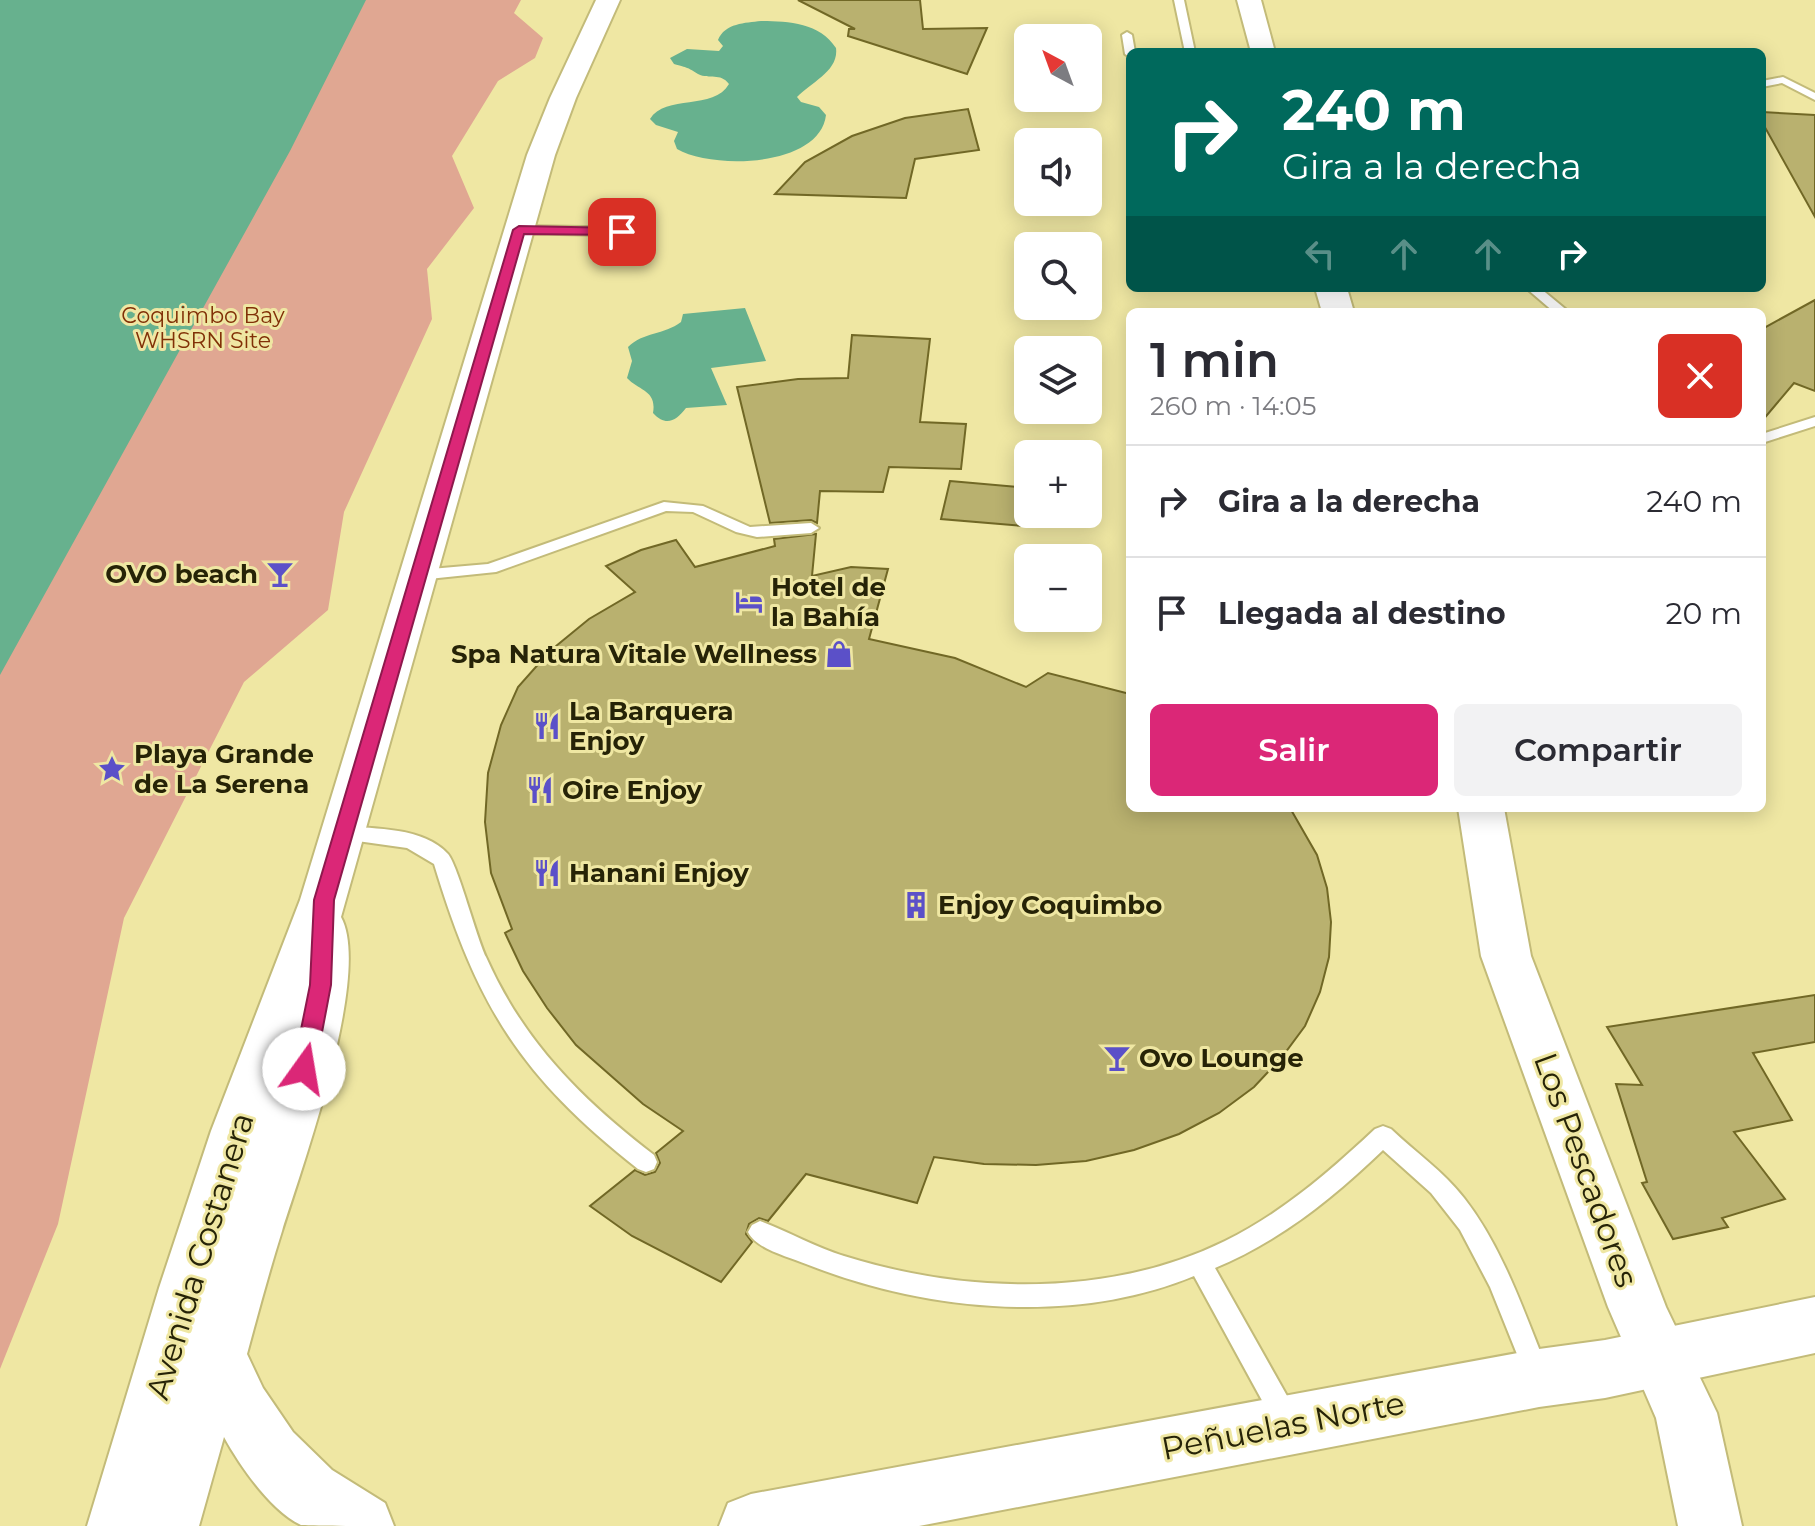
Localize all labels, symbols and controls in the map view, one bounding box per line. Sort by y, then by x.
north arrow [1014,24,1102,112]
map controls [1014,24,1102,632]
text: 240 m [1282,76,1466,144]
icon: right [1150,80,1254,184]
button: sound [1014,128,1102,216]
text: Gira a la derecha [1282,144,1582,188]
pin [588,198,656,266]
icon: arrive [600,210,644,254]
button: search [1014,232,1102,320]
icon: left [1298,232,1342,276]
icon: ahead [1382,232,1426,276]
icon: ahead [1466,232,1510,276]
icon: right [1550,232,1594,276]
park label: Coquimbo Bay WHSRN Site [121,302,285,354]
text: 1 min [1150,331,1279,389]
button: close [1658,334,1742,418]
button: layers [1014,336,1102,424]
text: 260 m · 14:05 [1150,390,1317,422]
button: + [1014,440,1102,528]
icon: right [1150,479,1194,523]
text: Gira a la derecha [1218,483,1480,520]
text: 240 m [1646,483,1742,520]
button: − [1014,544,1102,632]
place label: OVO beach [105,558,258,590]
bar icon: OVO beach [265,559,295,589]
place label: Hotel de la Bahía [771,571,886,633]
hotel icon: Hotel de la Bahía [734,587,764,617]
icon: arrive [1150,591,1194,635]
text: Llegada al destino [1218,595,1506,632]
text: 20 m [1665,595,1742,632]
place label: Spa Natura Vitale Wellness [451,638,817,670]
shop icon: Spa Natura Vitale Wellness [824,639,854,669]
place label: La Barquera Enjoy [569,695,734,757]
button: Salir [1150,704,1438,796]
button: Compartir [1454,704,1742,796]
restaurant icon: La Barquera Enjoy [532,711,562,741]
place label: Playa Grande de La Serena [134,738,314,800]
place icon: Playa Grande de La Serena [97,754,127,784]
place label: Oire Enjoy [562,774,703,806]
restaurant icon: Oire Enjoy [525,775,555,805]
place label: Hanani Enjoy [569,857,749,889]
restaurant icon: Hanani Enjoy [532,858,562,888]
place label: Enjoy Coquimbo [938,889,1162,921]
building icon: Enjoy Coquimbo [901,890,931,920]
position arrow [262,1027,346,1111]
place label: Ovo Lounge [1139,1042,1304,1074]
bar icon: Ovo Lounge [1102,1043,1132,1073]
street label: Los Pescadores [1526,1047,1647,1292]
street label: Avenida Costanera [137,1108,262,1404]
street label: Peñuelas Norte [1158,1383,1408,1468]

